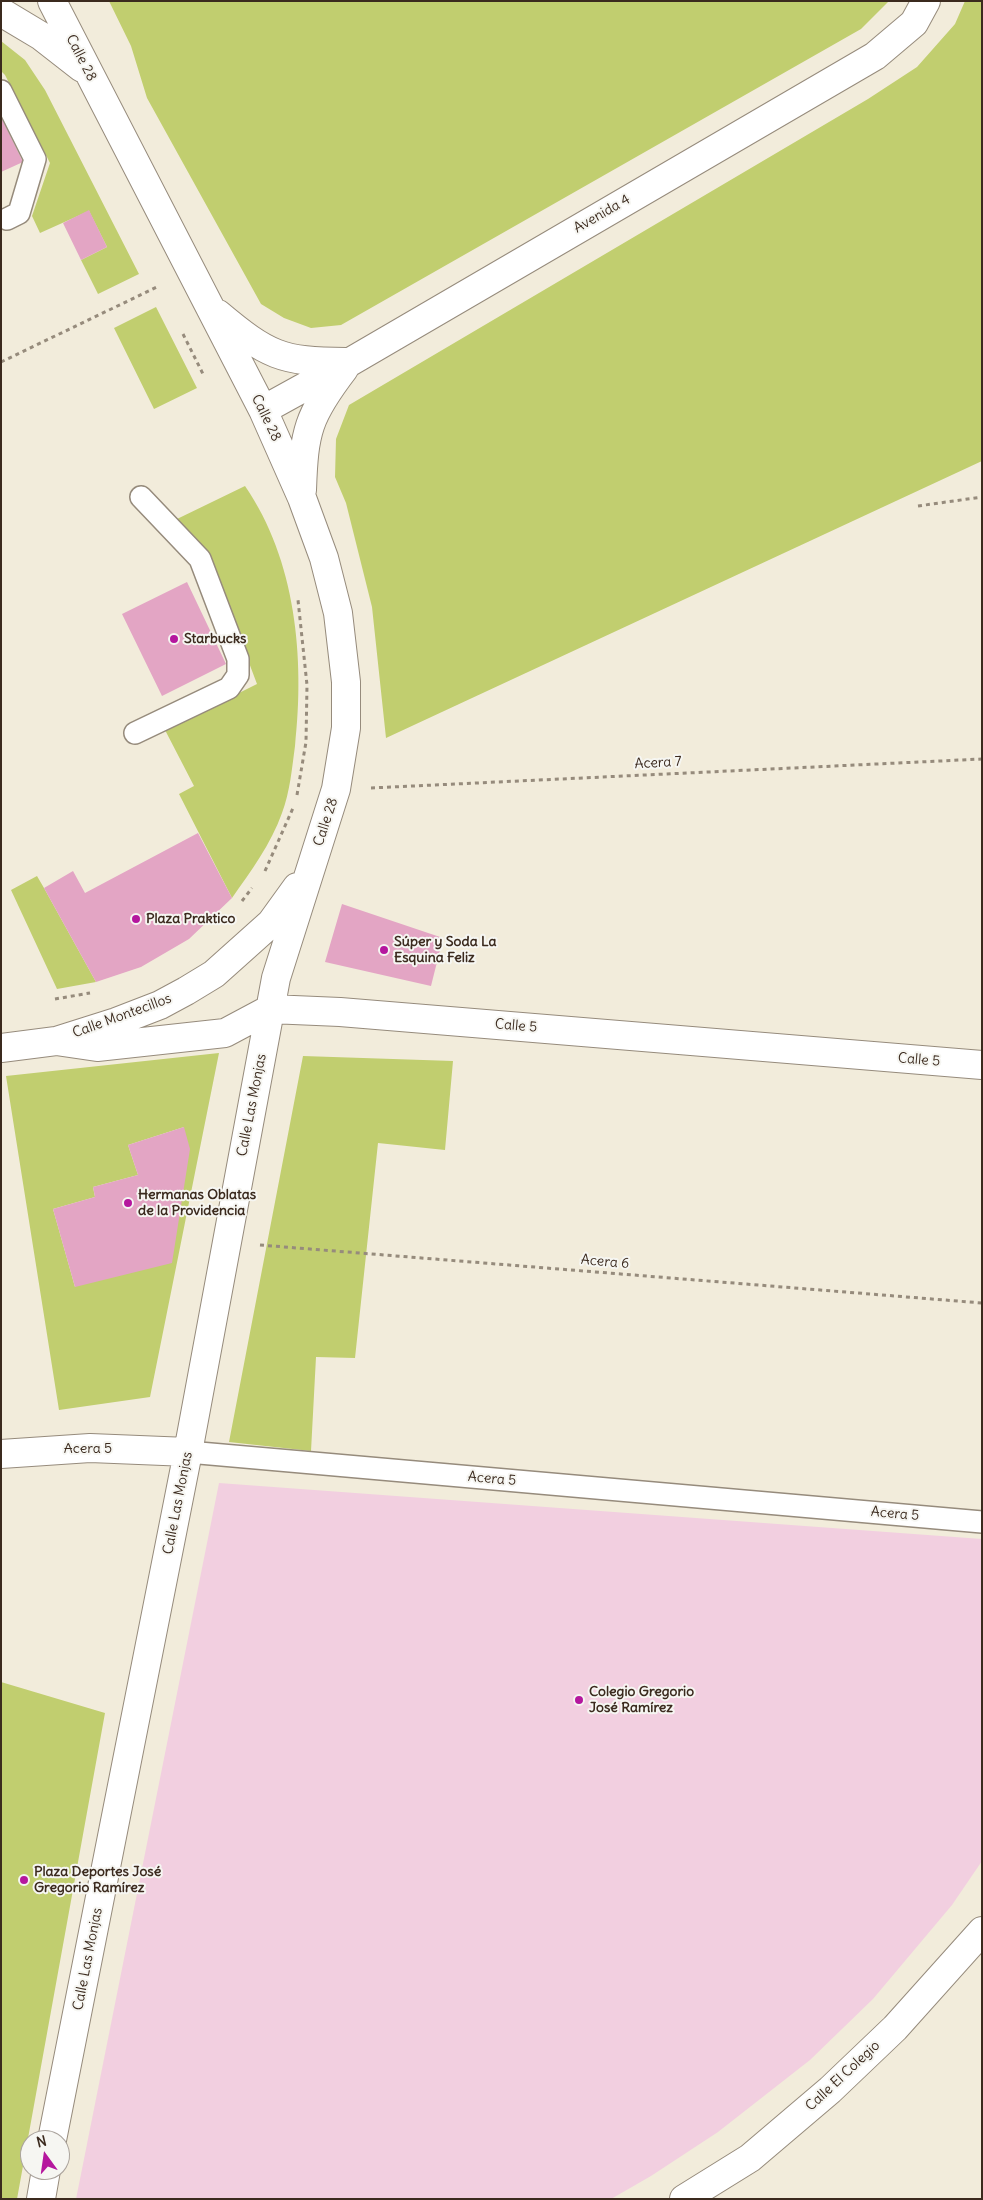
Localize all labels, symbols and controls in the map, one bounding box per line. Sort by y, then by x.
street label: Calle 28 [62,32,100,84]
street label: Avenida 4 [571,191,633,237]
street label: Calle 28 [247,392,285,444]
place label: Starbucks [184,631,246,647]
marker: Starbucks [168,633,180,645]
street label: Acera 7 [634,753,682,773]
street label: Calle 28 [310,796,342,848]
place label: Plaza Praktico [146,911,235,927]
marker: Plaza Praktico [130,913,142,925]
place label: Súper y Soda La Esquina Feliz [394,934,497,966]
marker: Súper y Soda La Esquina Feliz [378,944,390,956]
street label: Calle Montecillos [70,990,174,1042]
street label: Calle 5 [494,1016,538,1036]
street label: Calle 5 [897,1050,941,1070]
street label: Calle Las Monjas [234,1052,270,1158]
place label: Hermanas Oblatas de la Providencia [138,1187,256,1220]
marker: Hermanas Oblatas de la Providencia [122,1197,134,1209]
street label: Acera 6 [580,1252,630,1272]
street label: Acera 5 [64,1441,112,1457]
street label: Calle Las Monjas [160,1450,196,1556]
street label: Acera 5 [467,1469,517,1489]
street label: Acera 5 [870,1504,920,1524]
place label: Colegio Gregorio José Ramírez [589,1684,694,1716]
marker: Colegio Gregorio José Ramírez [573,1694,585,1706]
place label: Plaza Deportes José Gregorio Ramírez [34,1864,161,1896]
marker: Plaza Deportes José Gregorio Ramírez [18,1874,30,1886]
street label: Calle Las Monjas [70,1906,106,2012]
street label: Calle El Colegio [802,2037,884,2115]
north arrow [20,2130,70,2180]
text: N [35,2132,48,2151]

